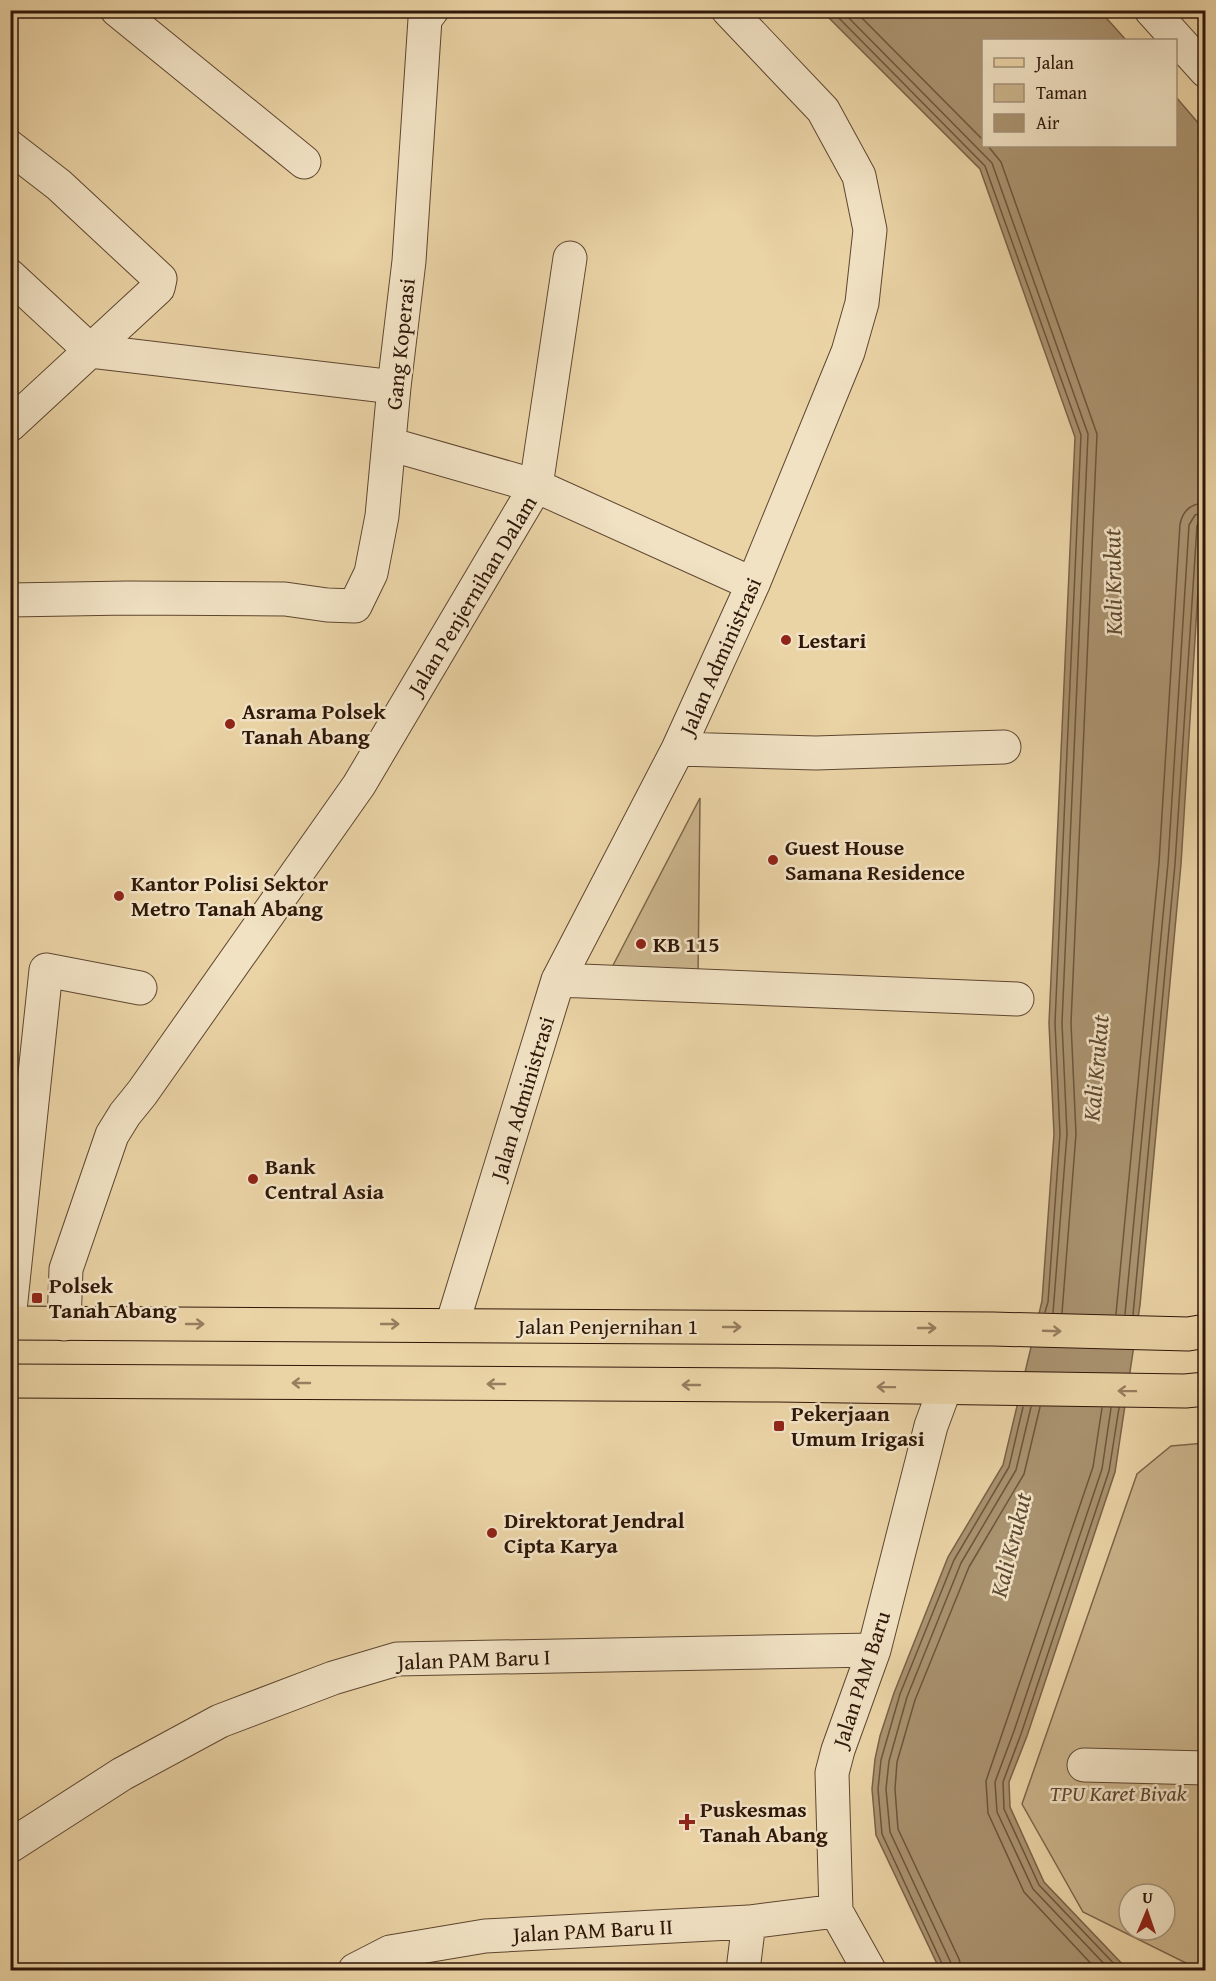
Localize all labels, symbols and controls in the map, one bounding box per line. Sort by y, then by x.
legend [982,39,1177,147]
text: Jalan [1034,49,1074,76]
text: Taman [1036,79,1087,106]
text: Air [1036,109,1060,136]
street label: Gang Koperasi [377,277,423,411]
street label: Jalan Penjernihan Dalam [398,489,544,703]
water label: Kali Krukut [1094,528,1131,637]
street label: Jalan Administrasi [670,572,769,743]
place label: Lestari [798,624,866,656]
marker: Lestari [779,633,793,647]
place label: Asrama Polsek Tanah Abang [242,695,386,752]
marker: Asrama Polsek Tanah Abang [223,717,237,731]
place label: Guest House Samana Residence [785,831,965,888]
marker: Guest House Samana Residence [766,853,780,867]
place label: Kantor Polisi Sektor Metro Tanah Abang [131,867,328,924]
marker: Kantor Polisi Sektor Metro Tanah Abang [112,889,126,903]
place label: KB 115 [653,928,720,960]
marker: KB 115 [634,937,648,951]
street label: Jalan Administrasi [481,1012,562,1187]
water label: Kali Krukut [1073,1013,1118,1124]
place label: Bank Central Asia [265,1150,385,1207]
marker: Bank Central Asia [246,1172,260,1186]
place label: Polsek Tanah Abang [49,1269,177,1326]
marker: Polsek Tanah Abang [30,1291,44,1305]
street label: Jalan Penjernihan 1 [515,1310,698,1342]
one-way arrow [184,1318,204,1330]
one-way arrow [379,1318,399,1330]
one-way arrow [721,1321,741,1333]
one-way arrow [916,1322,936,1334]
one-way arrow [1041,1325,1061,1336]
one-way arrow [292,1377,312,1389]
one-way arrow [487,1378,507,1390]
one-way arrow [682,1379,702,1391]
one-way arrow [877,1381,897,1393]
one-way arrow [1117,1385,1137,1396]
place label: Pekerjaan Umum Irigasi [791,1397,925,1454]
marker: Pekerjaan Umum Irigasi [772,1419,786,1433]
water label: Kali Krukut [980,1489,1040,1602]
place label: Direktorat Jendral Cipta Karya [504,1504,685,1561]
marker: Direktorat Jendral Cipta Karya [485,1526,499,1540]
street label: Jalan PAM Baru [823,1607,898,1754]
street label: Jalan PAM Baru I [394,1640,551,1678]
park label: TPU Karet Bivak [1049,1777,1188,1809]
place label: Puskesmas Tanah Abang [700,1793,828,1850]
marker: Puskesmas Tanah Abang [678,1813,696,1831]
north arrow [1117,1882,1177,1942]
text: U [1142,1885,1154,1909]
street label: Jalan PAM Baru II [509,1910,674,1950]

